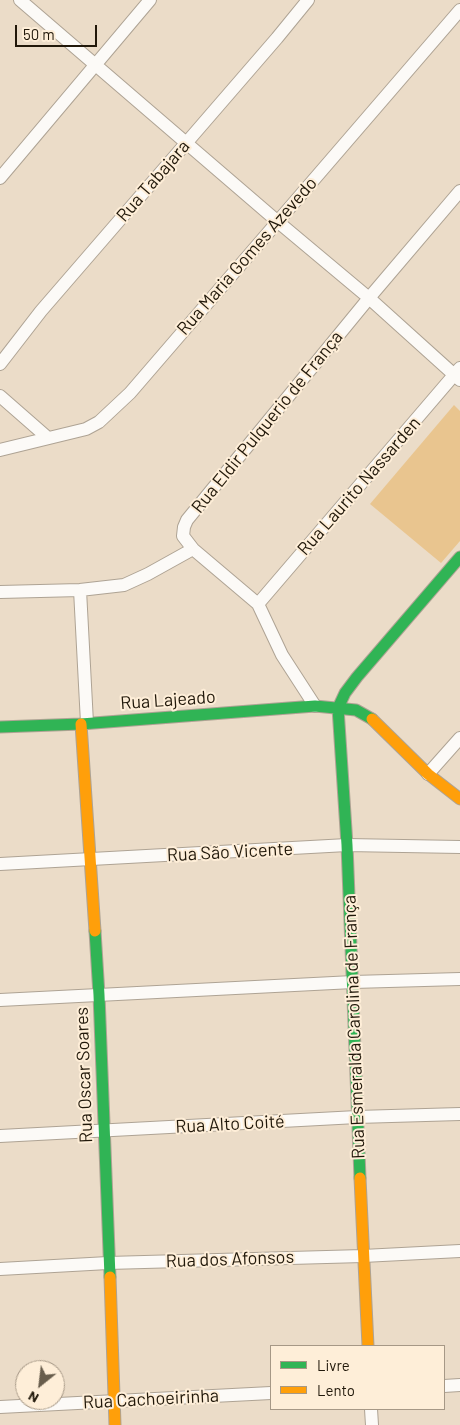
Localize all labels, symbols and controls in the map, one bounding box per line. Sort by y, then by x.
scale bar [18,15,100,47]
text: 50 m [23,25,55,43]
street label: Rua Tabajara [112,136,194,226]
street label: Rua Maria Gomes Azevedo [172,172,322,340]
street label: Rua Eldir Pulquerio de França [187,327,347,517]
street label: Rua Laurito Nassarden [293,412,425,560]
street label: Rua Lajeado [120,686,216,714]
street label: Rua São Vicente [166,838,294,866]
street label: Rua Esmeralda Carolina de França [339,895,369,1159]
street label: Rua Oscar Soares [71,1007,97,1143]
street label: Rua Alto Coité [175,1110,285,1138]
street label: Rua dos Afonsos [166,1246,294,1272]
legend [270,1345,445,1410]
text: Livre [317,1356,350,1374]
north arrow [15,1360,65,1410]
text: Lento [317,1381,355,1399]
street label: Rua Cachoeirinha [82,1385,220,1413]
text: N [25,1388,41,1407]

